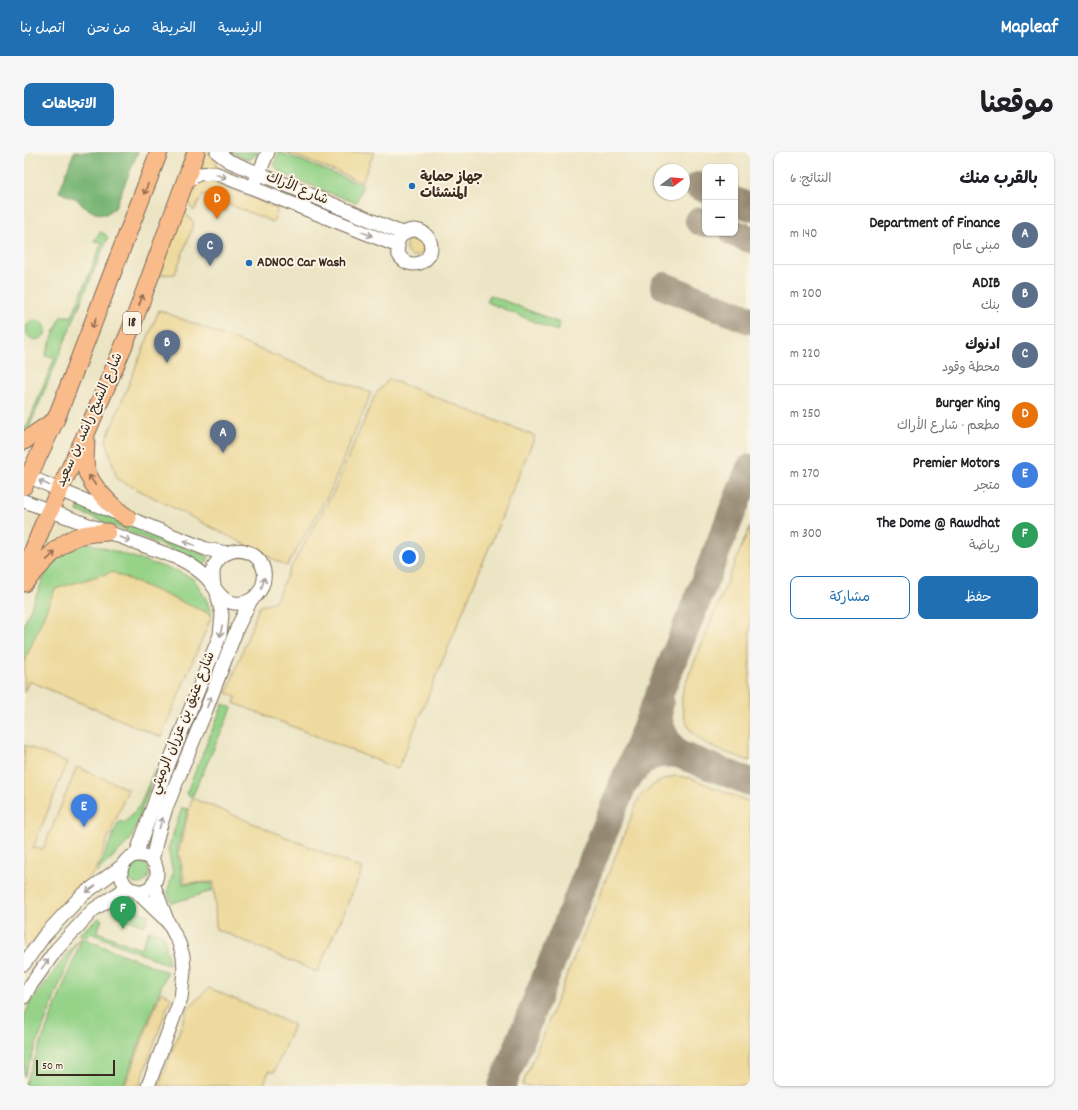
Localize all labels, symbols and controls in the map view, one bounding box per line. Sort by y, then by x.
text: Mapleaf [1001,15,1058,42]
text: اتصل بنا [20,19,65,39]
text: من نحن [87,19,130,39]
text: الخريطة [152,19,196,39]
text: الرئيسية [218,19,262,39]
button: الاتجاهات [24,83,114,126]
text: موقعنا [980,87,1054,127]
north arrow [654,164,690,200]
map controls [702,164,738,236]
button: + [702,164,738,200]
street label: شارع الأراك [263,166,332,211]
place label: جهاز حماية المنشئات [420,168,483,204]
text: بالقرب منك [960,168,1038,192]
text: النتائج: 6 [790,170,832,189]
one-way arrow [214,172,226,180]
marker: جهاز حماية المنشئات [407,181,417,191]
one-way arrow [141,182,149,194]
pin: D [204,186,230,219]
button: − [702,200,738,236]
text: Department of Finance [869,213,1000,235]
text: 140 m [790,225,817,244]
text: A [1021,225,1029,244]
one-way arrow [361,231,373,239]
pin: C [197,233,223,266]
text: مبنى عام [952,237,1000,256]
place label: ADNOC Car Wash [257,253,346,273]
marker: ADNOC Car Wash [244,258,254,268]
text: ADIB [972,273,1000,295]
text: 200 m [790,285,822,304]
text: B [1022,285,1028,304]
one-way arrow [137,295,145,307]
text: بنك [981,297,1000,316]
road number: 18 [123,312,141,334]
one-way arrow [89,316,97,328]
pin: B [154,330,180,363]
text: ادنوك [965,335,1000,357]
text: 220 m [790,345,820,364]
text: C [1022,345,1028,364]
street label: شارع الشيخ راشد بن سعيد [51,350,129,490]
text: محطة وقود [942,359,1000,378]
text: Burger King [936,393,1000,415]
text: 250 m [790,405,821,424]
text: D [1022,405,1028,424]
text: مطعم · شارع الأراك [897,417,1000,436]
pin: A [210,420,236,453]
text: Premier Motors [913,453,1000,475]
text: 270 m [790,465,820,484]
text: E [1022,465,1028,484]
one-way arrow [88,475,96,486]
text: متجر [975,477,1000,496]
one-way arrow [38,479,50,486]
text: The Dome @ Rawdhat [876,513,1000,535]
text: 300 m [790,525,822,544]
text: F [1022,525,1028,544]
one-way arrow [119,536,132,543]
text: رياضة [969,537,1000,556]
one-way arrow [184,538,196,546]
your location [399,547,419,567]
one-way arrow [46,551,56,560]
button: مشاركة [790,576,910,619]
button: حفظ [918,576,1038,619]
one-way arrow [260,577,267,590]
one-way arrow [216,624,224,637]
street label: شارع عتيق بن عزران الرميثي [145,649,222,798]
one-way arrow [206,697,214,709]
pin: E [71,794,97,827]
one-way arrow [158,817,166,829]
one-way arrow [85,885,96,893]
pin: F [110,896,136,929]
one-way arrow [41,959,49,970]
scale bar [36,1058,115,1077]
text: 50 m [42,1059,63,1075]

